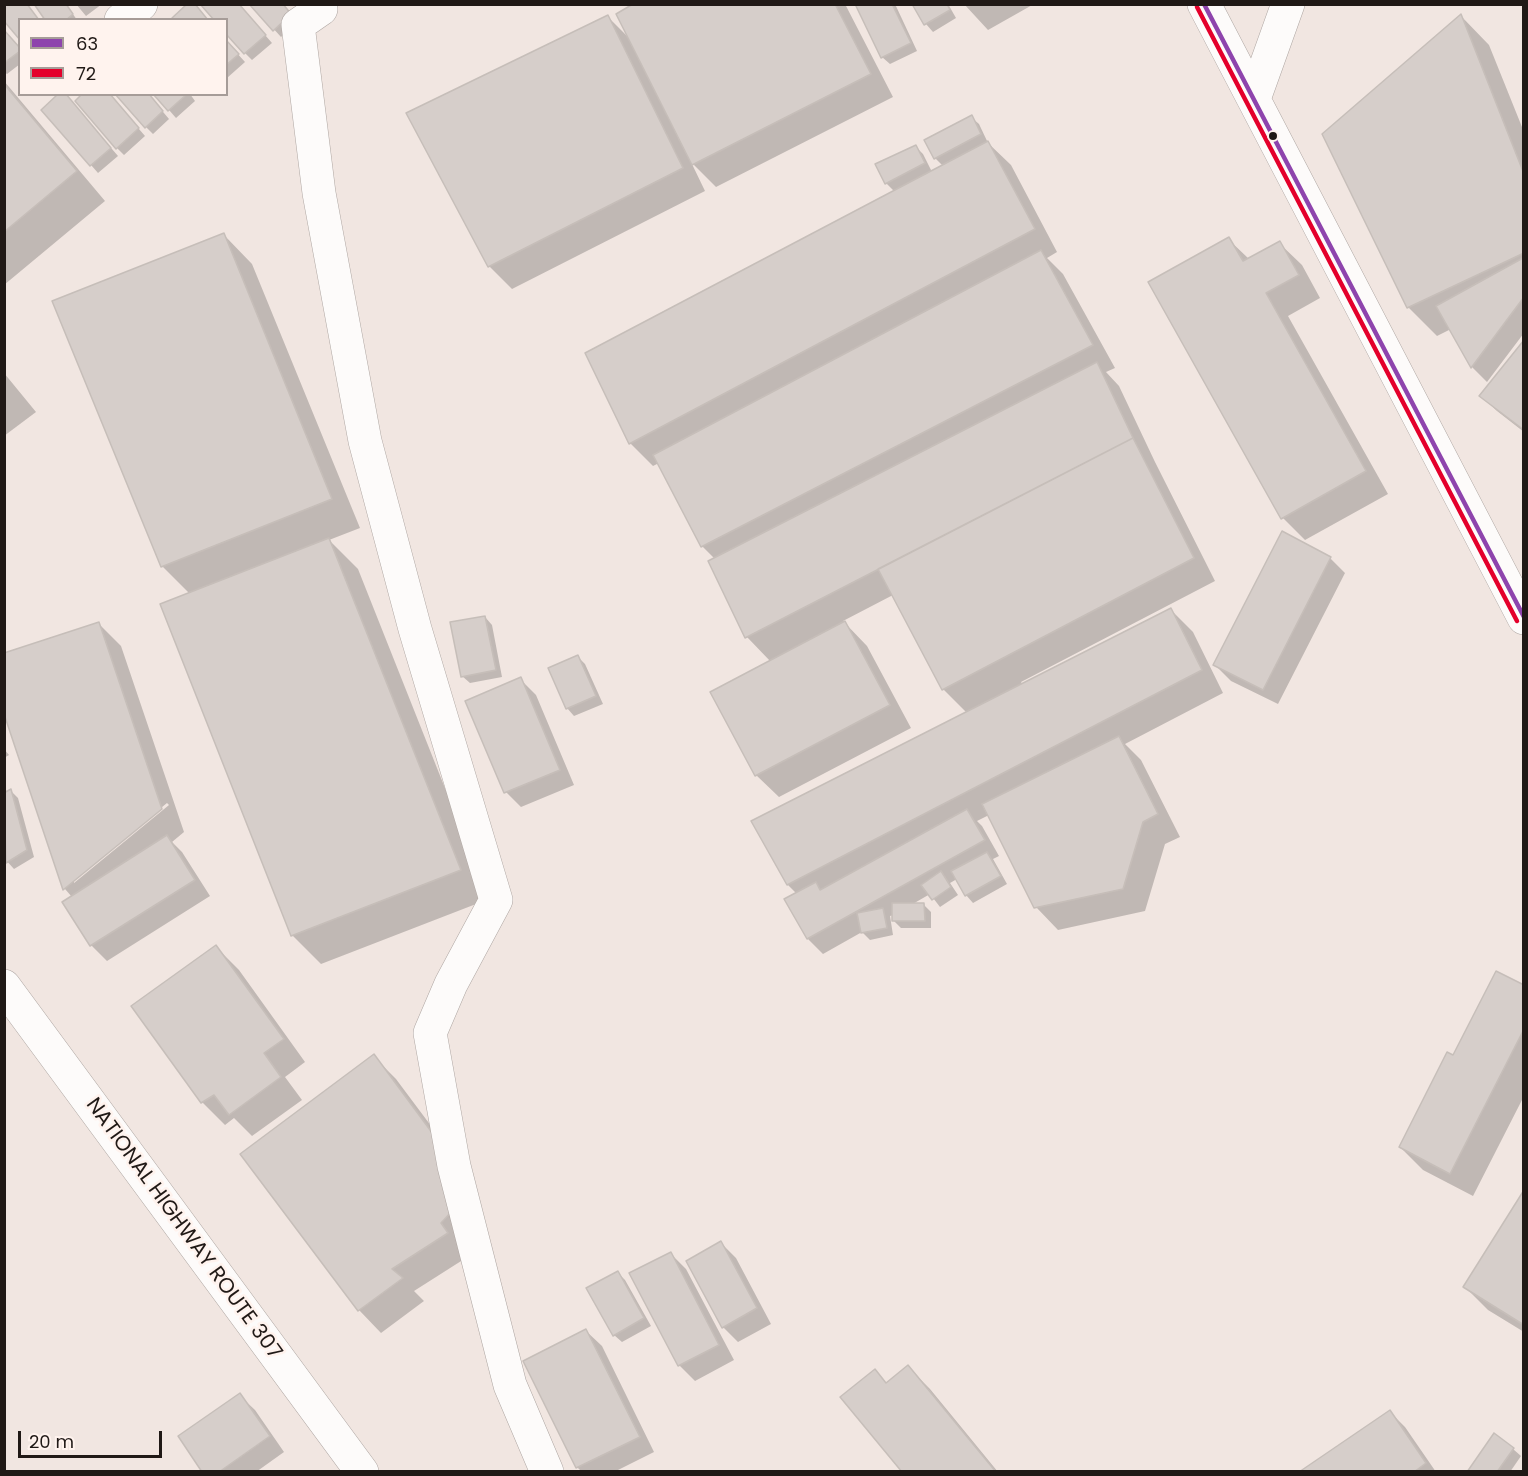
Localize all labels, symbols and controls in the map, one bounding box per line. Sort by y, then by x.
legend [18,18,228,96]
text: 63 [76,31,98,56]
text: 72 [76,61,96,86]
unlabelled marker [1267,130,1279,142]
street label: NATIONAL HIGHWAY ROUTE 307 [80,1093,286,1365]
scale bar [21,1419,165,1457]
text: 20 m [29,1429,74,1454]

